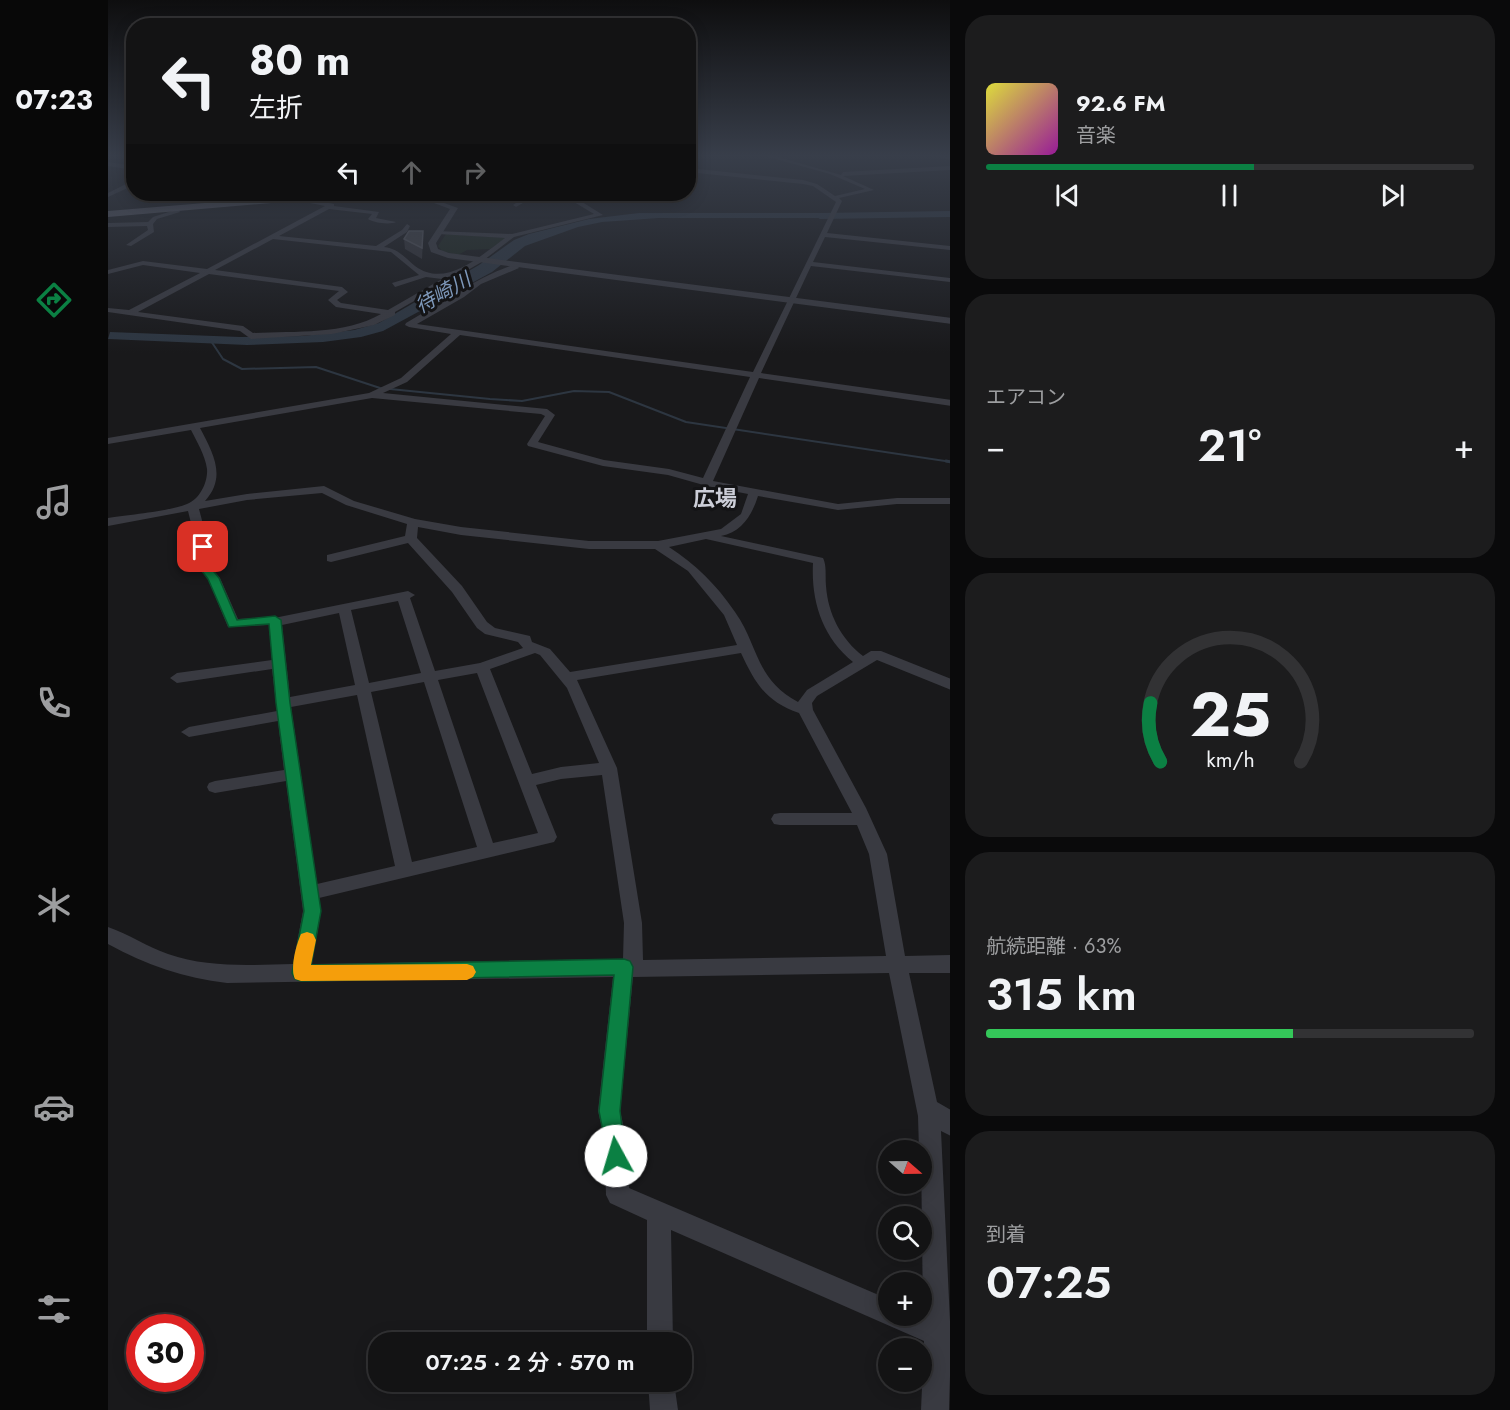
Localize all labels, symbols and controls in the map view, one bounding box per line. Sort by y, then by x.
text: 80 m [249,30,350,91]
icon: left [150,42,228,120]
text: 07:23 [15,80,93,119]
text: 92.6 FM [1076,87,1165,119]
text: 左折 [249,88,303,127]
text: 音楽 [1076,121,1116,150]
icon: left [332,156,365,189]
icon: ahead [395,156,428,189]
icon: right [458,156,491,189]
icon: previous [1051,179,1084,212]
icon: pause [1213,179,1246,212]
icon: next [1376,179,1409,212]
water label: 待崎川 [410,264,478,321]
icon: directions [33,279,75,321]
text: エアコン [986,383,1066,412]
text: 21° [1198,413,1261,478]
text: − [986,423,1005,470]
text: + [1454,423,1474,470]
icon: music [33,481,75,523]
district label: 広場 [693,482,737,514]
pin [177,521,228,572]
icon: arrive [186,530,219,563]
text: 25 [1189,669,1271,759]
icon: phone [33,682,75,724]
text: km/h [1206,744,1254,775]
icon: climate [33,884,75,926]
text: 航続距離 · 63% [986,932,1121,961]
text: 315 km [986,962,1137,1027]
icon: car [33,1086,75,1128]
position arrow [584,1124,648,1188]
north arrow [878,1140,932,1194]
map controls [878,1140,932,1392]
button: search [878,1206,932,1260]
text: 到着 [986,1220,1026,1249]
text: 07:25 [986,1250,1111,1315]
button: + [878,1272,932,1326]
icon: filters [33,1288,75,1330]
speed limit sign: 30 [126,1314,204,1392]
button: − [878,1338,932,1392]
text: 07:25 · 2 分 · 570 m [426,1346,634,1378]

